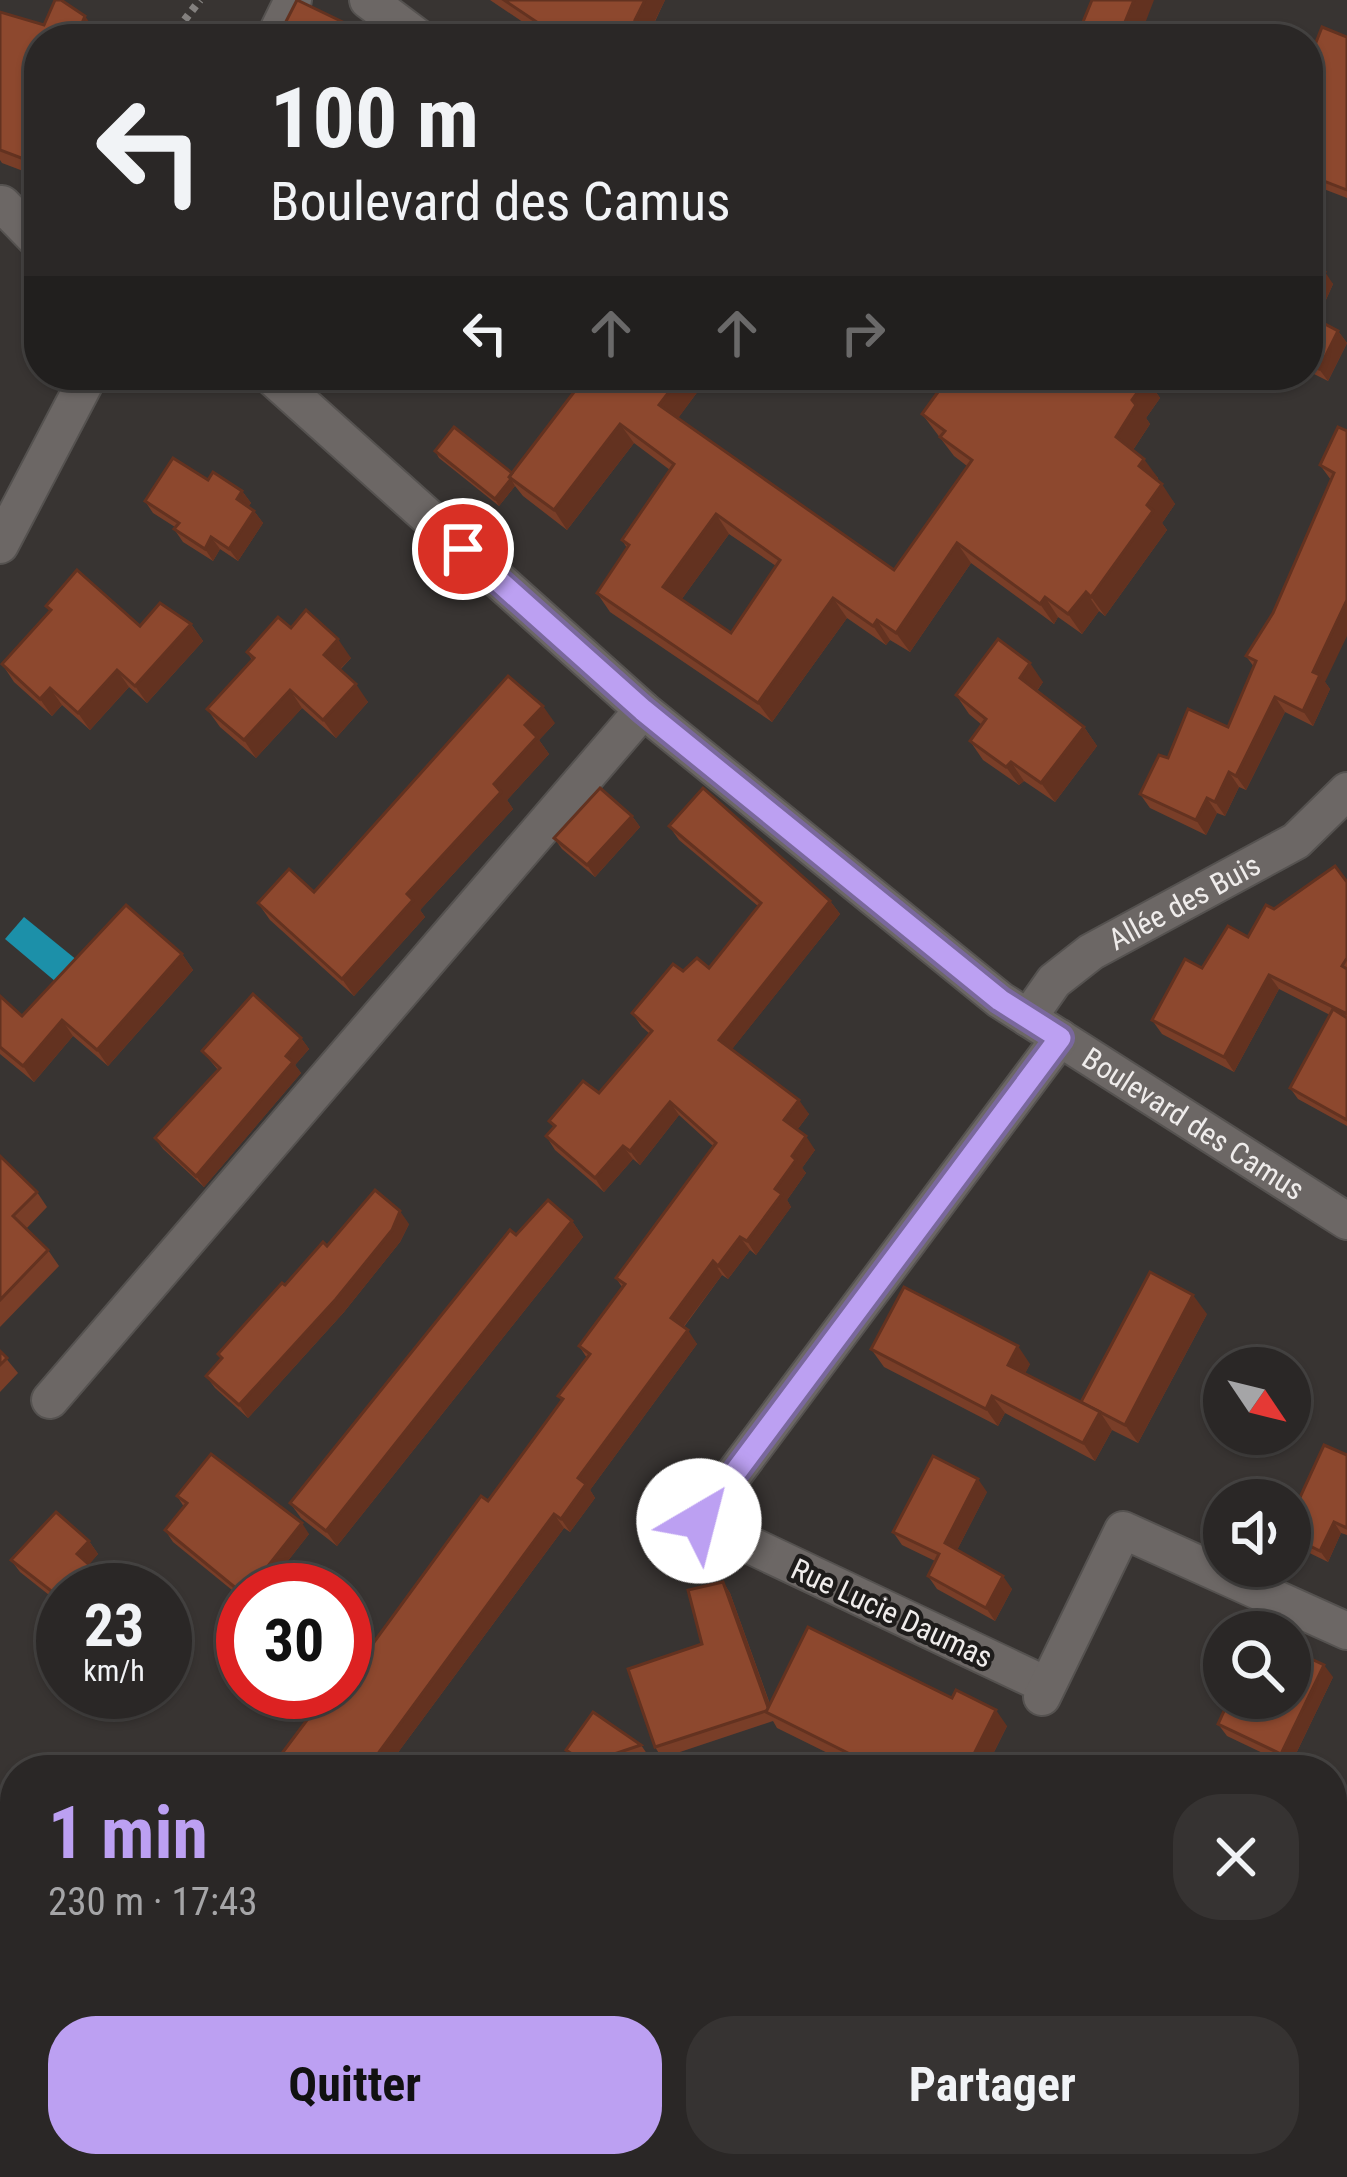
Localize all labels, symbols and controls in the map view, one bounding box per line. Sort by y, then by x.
text: 100 m [270,69,479,168]
icon: left [72,72,228,228]
text: Boulevard des Camus [270,170,731,233]
icon: left [452,300,518,366]
icon: ahead [578,300,644,366]
icon: ahead [704,300,770,366]
icon: right [830,300,896,366]
pin [412,498,514,600]
icon: arrive [430,516,496,582]
street label: Allée des Buis [1102,846,1266,957]
street label: Boulevard des Camus [1076,1040,1311,1207]
north arrow [1203,1347,1311,1455]
map controls [1203,1347,1311,1719]
position arrow [636,1458,762,1584]
button: sound [1203,1479,1311,1587]
street label: Rue Lucie Daumas [786,1551,998,1675]
speed limit sign: 30 [216,1563,372,1719]
text: 23 [84,1590,144,1661]
button: search [1203,1611,1311,1719]
text: km/h [83,1653,145,1688]
text: 1 min [48,1791,208,1876]
button: close [1173,1794,1299,1920]
text: 230 m · 17:43 [48,1879,258,1925]
button: Quitter [48,2016,662,2154]
button: Partager [686,2016,1299,2154]

